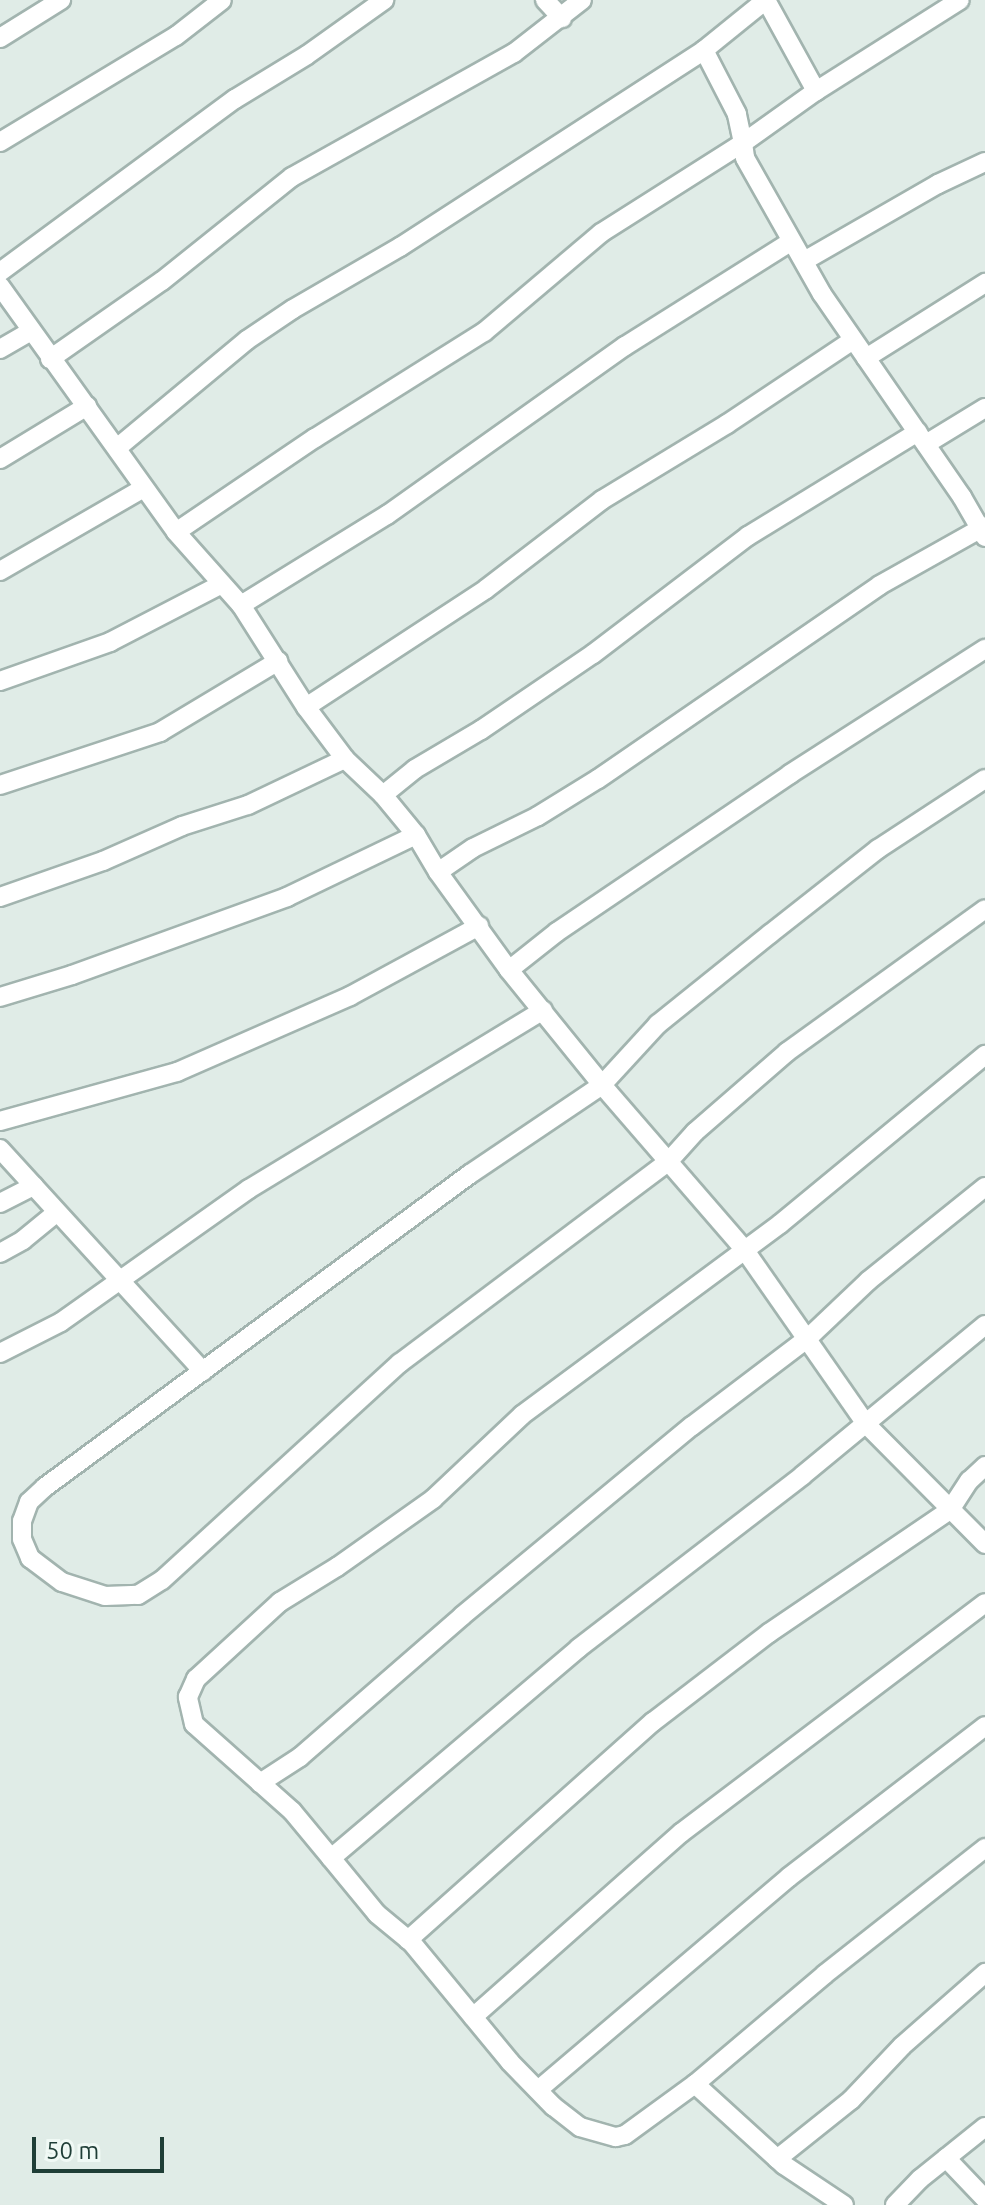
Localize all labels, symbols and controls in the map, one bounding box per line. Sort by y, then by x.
scale bar [36,2121,168,2171]
text: 50 m [46,2137,99,2164]

